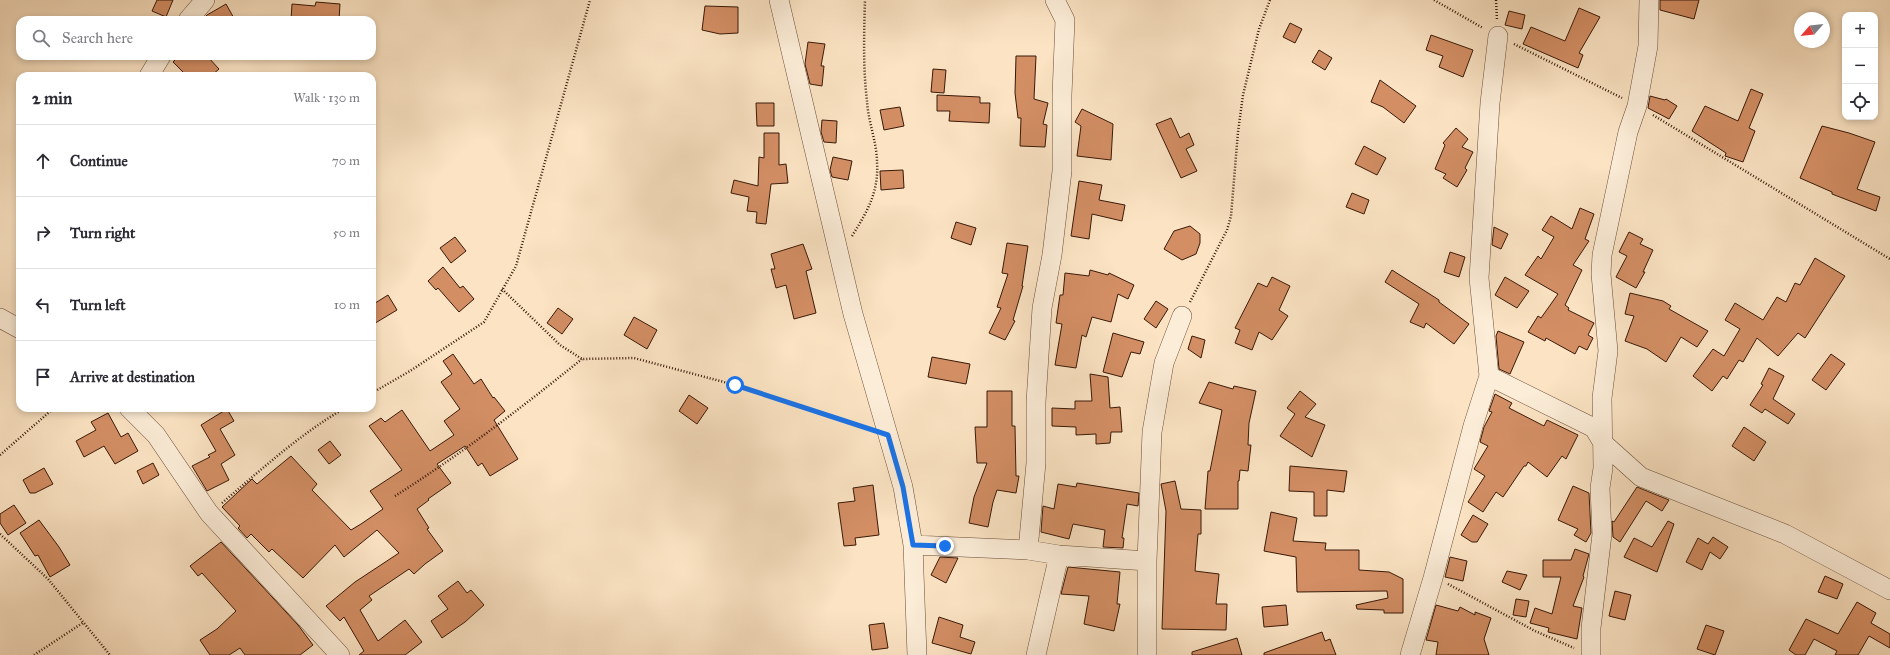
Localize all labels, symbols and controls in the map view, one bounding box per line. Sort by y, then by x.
north arrow [1794,12,1830,48]
map controls [1842,12,1878,120]
button: + [1842,12,1878,48]
search box [16,16,376,60]
icon: search [30,27,52,49]
text: Search here [62,29,133,47]
button: − [1842,48,1878,84]
button: locate [1842,84,1878,120]
text: 2 min [32,88,72,109]
text: Walk · 130 m [293,90,360,106]
icon: ahead [32,150,54,172]
text: Continue [70,152,128,170]
text: 70 m [332,153,360,169]
icon: right [32,222,54,244]
text: Turn right [70,224,135,242]
text: 50 m [333,225,360,241]
icon: left [32,294,54,316]
text: Turn left [70,296,126,314]
text: 10 m [334,297,360,313]
icon: arrive [32,366,54,388]
text: Arrive at destination [70,368,195,386]
route start [726,376,744,394]
route end [936,537,954,555]

